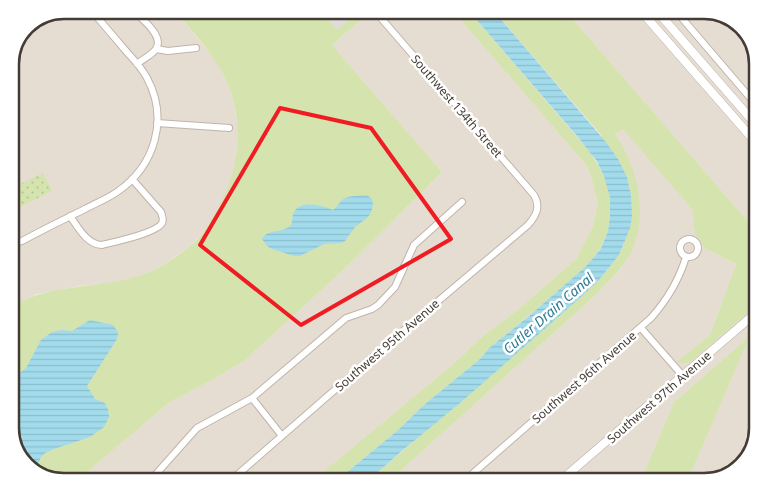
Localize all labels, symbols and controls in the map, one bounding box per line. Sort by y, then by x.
street label: Southwest 134th Street [407,51,507,162]
water label: Cutler Drain Canal [499,268,598,358]
street label: Southwest 95th Avenue [331,295,443,395]
street label: Southwest 96th Avenue [528,327,640,427]
street label: Southwest 97th Avenue [603,347,715,447]

